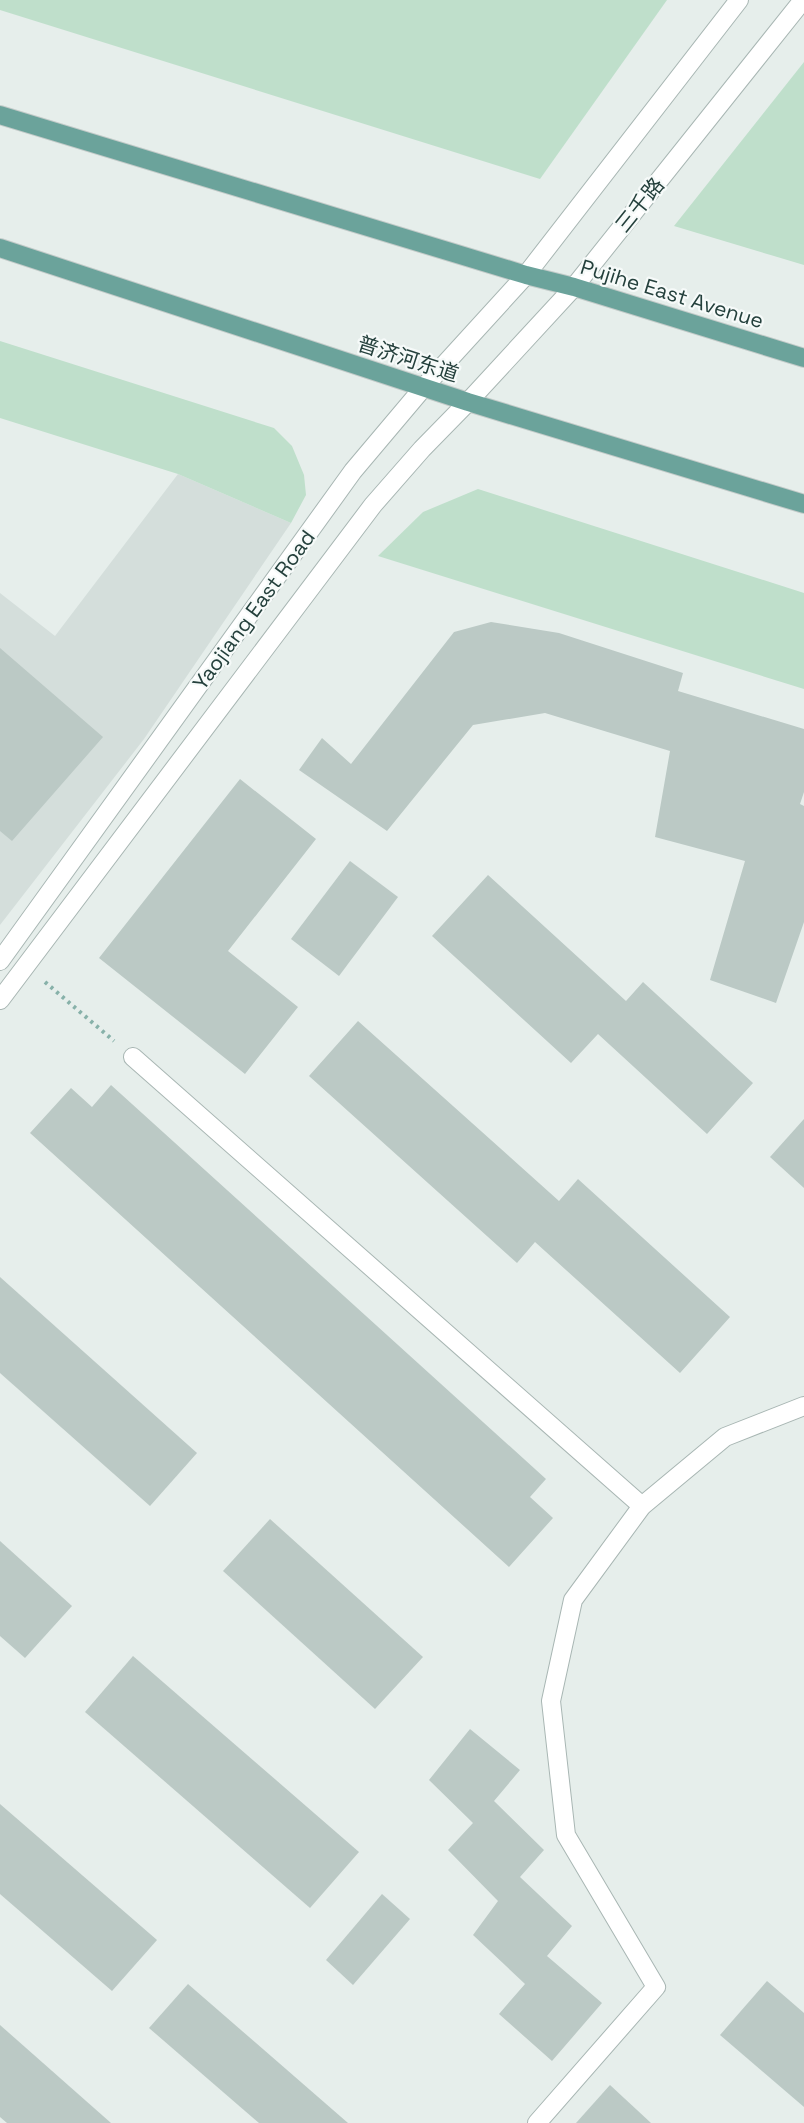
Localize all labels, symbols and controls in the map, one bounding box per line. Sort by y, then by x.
street label: 三千路 [609,172,670,238]
street label: Pujihe East Avenue [577,253,767,334]
street label: 普济河东道 [354,329,462,388]
street label: Yaojiang East Road [186,524,321,695]

